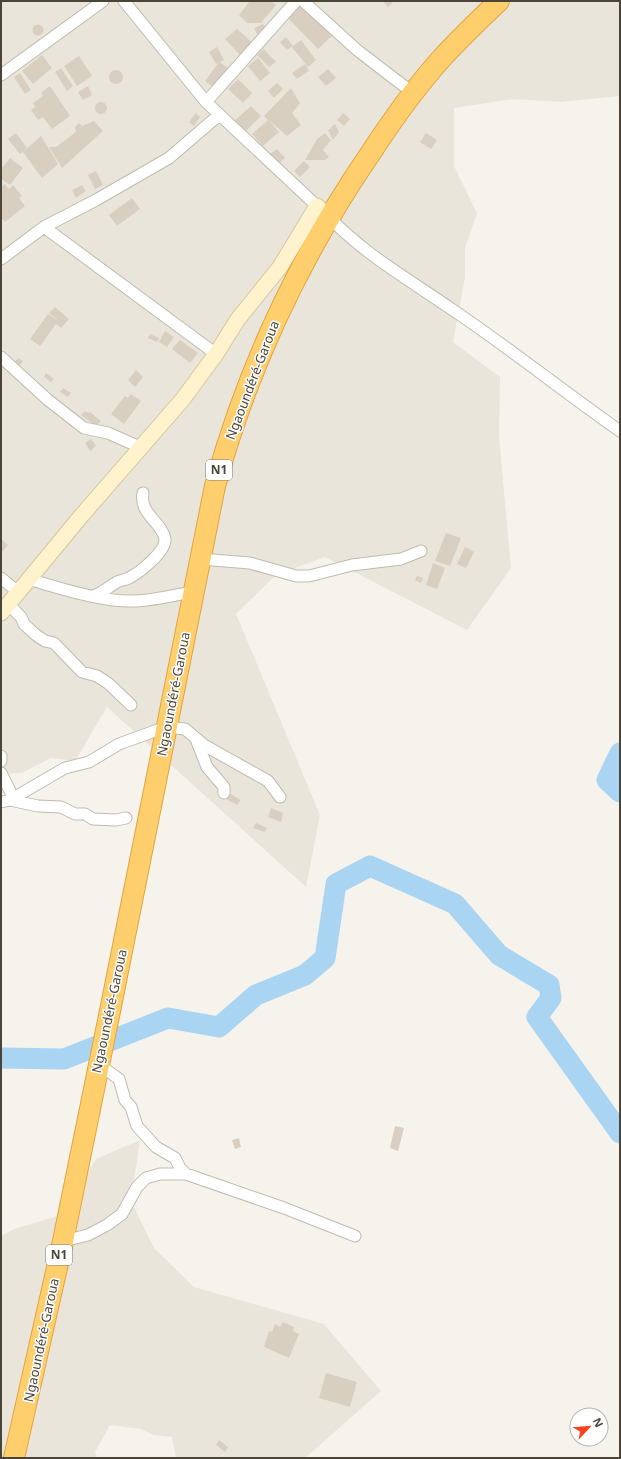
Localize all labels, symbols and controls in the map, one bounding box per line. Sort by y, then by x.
street label: Ngaoundéré-Garoua [221,318,283,442]
road number: N1 [206,460,232,480]
street label: Ngaoundéré-Garoua [152,630,194,758]
street label: Ngaoundéré-Garoua [87,947,131,1075]
road number: N1 [46,1245,72,1265]
street label: Ngaoundéré-Garoua [19,1276,63,1404]
north arrow [569,1407,609,1447]
text: N [590,1415,607,1430]

